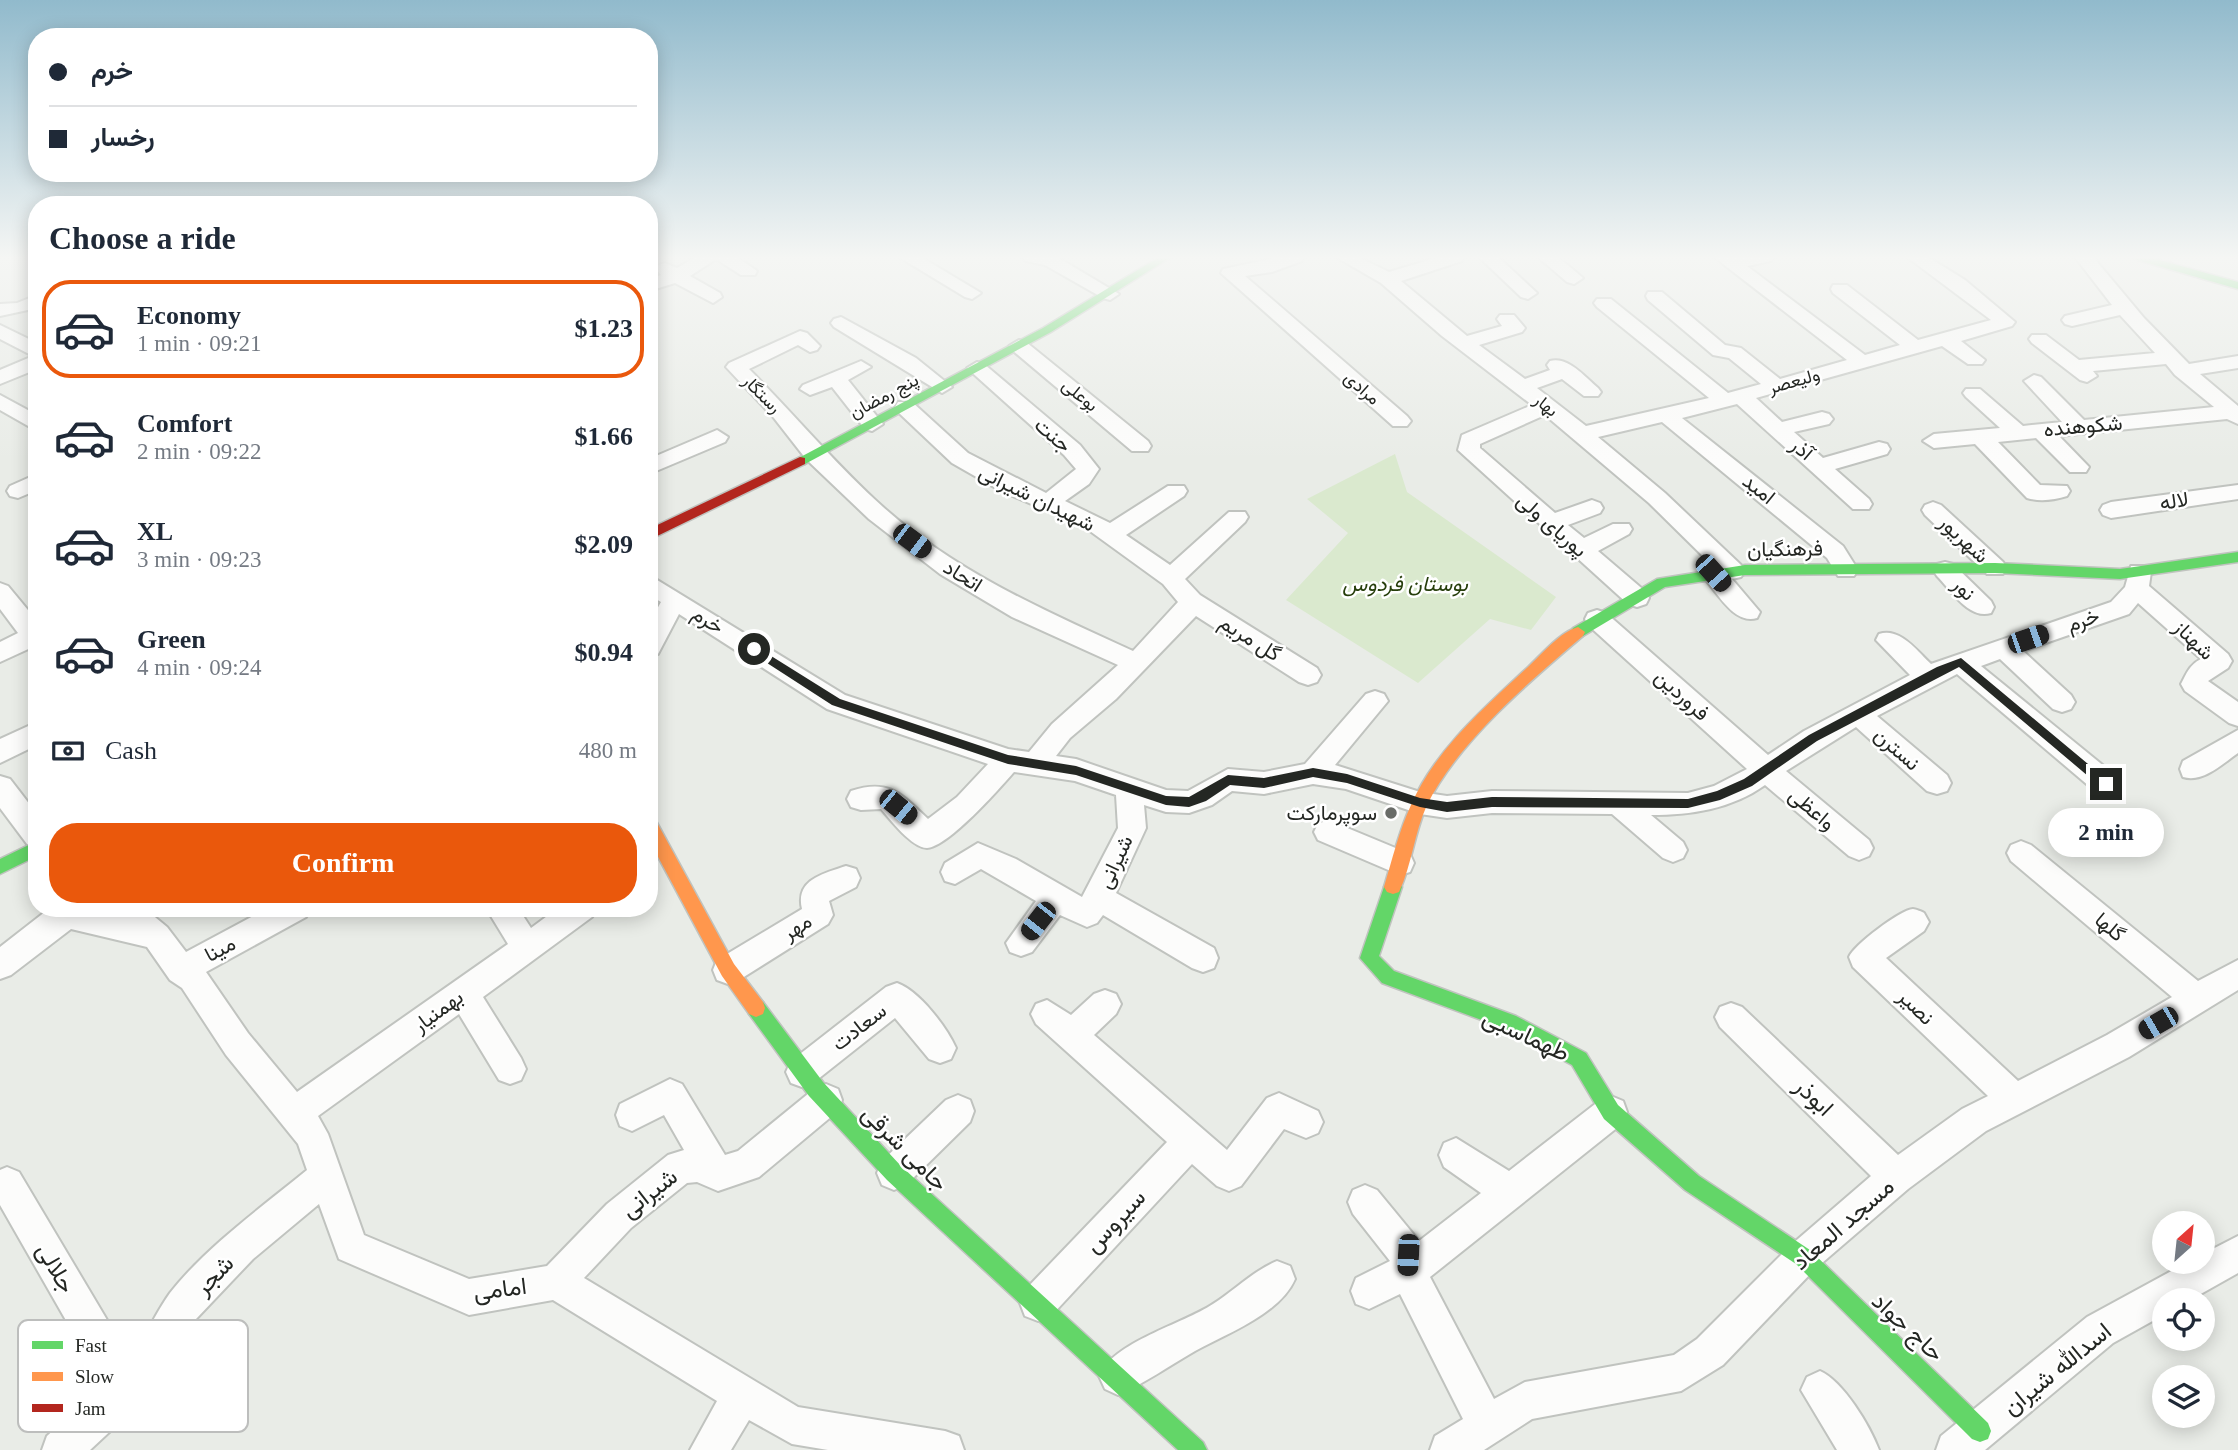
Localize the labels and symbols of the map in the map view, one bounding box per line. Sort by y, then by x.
street label: ولیعصر [1765,364,1822,399]
street label: مرادی [1339,367,1384,410]
street label: پنج رمضان [846,369,923,424]
street label: رستگار [737,370,785,418]
street label: بوعلی [1057,375,1102,416]
street label: بهار [1529,389,1562,421]
street label: شکوهنده [2042,411,2124,442]
street label: جنت [1030,413,1076,457]
street label: آذر [1784,432,1820,467]
street label: شهیدان شیرانی [975,460,1099,537]
street label: امید [1738,469,1780,509]
street label: لاله [2158,487,2190,515]
street label: پوریای ولی [1511,488,1592,564]
street label: شهریور [1933,509,1994,569]
car [889,520,936,562]
street label: فرهنگیان [1747,536,1823,563]
car [1692,550,1735,596]
street label: اتحاد [939,555,987,597]
park label: بوستان فردوس [1342,572,1468,597]
street label: نور [1946,572,1980,606]
street label: خرم [687,601,728,641]
street label: خرم [2063,603,2103,639]
street label: گل مریم [1214,610,1285,668]
street label: شهناز [2167,614,2219,666]
car [2005,622,2052,656]
route start [738,633,770,665]
street label: فروردین [1649,664,1714,726]
street label: نسترن [1868,723,1925,776]
route end [2090,768,2122,800]
street label: واعظی [1783,783,1840,836]
car [876,786,921,828]
place label: سوپرمارکت [1287,801,1377,827]
marker: سوپرمارکت [1383,805,1399,821]
callout: 2 min [2048,808,2164,858]
street label: شیرانی [1092,832,1139,893]
car [1017,898,1060,944]
street label: گلها [2089,908,2130,947]
street label: مهر [777,909,817,947]
street label: مینا [201,931,239,967]
street label: نصیر [1892,984,1939,1030]
street label: بهمنیار [407,985,468,1039]
street label: سعادت [827,998,891,1056]
car [2135,1003,2182,1043]
street label: طهماسبی [1478,1004,1573,1068]
street label: ابوذر [1787,1072,1839,1123]
street label: جامی شرقی [855,1100,953,1198]
street label: شیرانی [616,1163,683,1225]
street label: مسجد المعاد [1787,1173,1900,1276]
street label: سیروس [1079,1184,1152,1259]
north arrow [2152,1211,2216,1274]
car [1397,1233,1420,1277]
street label: جلالی [31,1239,81,1298]
street label: شجر [188,1250,240,1302]
street label: امامی [472,1273,528,1306]
street label: حاج جواد [1865,1287,1949,1369]
street label: اسدالله شیران [1997,1317,2117,1422]
legend [18,1320,248,1432]
text: Fast [75,1335,107,1356]
text: Slow [75,1366,114,1387]
text: Jam [75,1398,106,1419]

